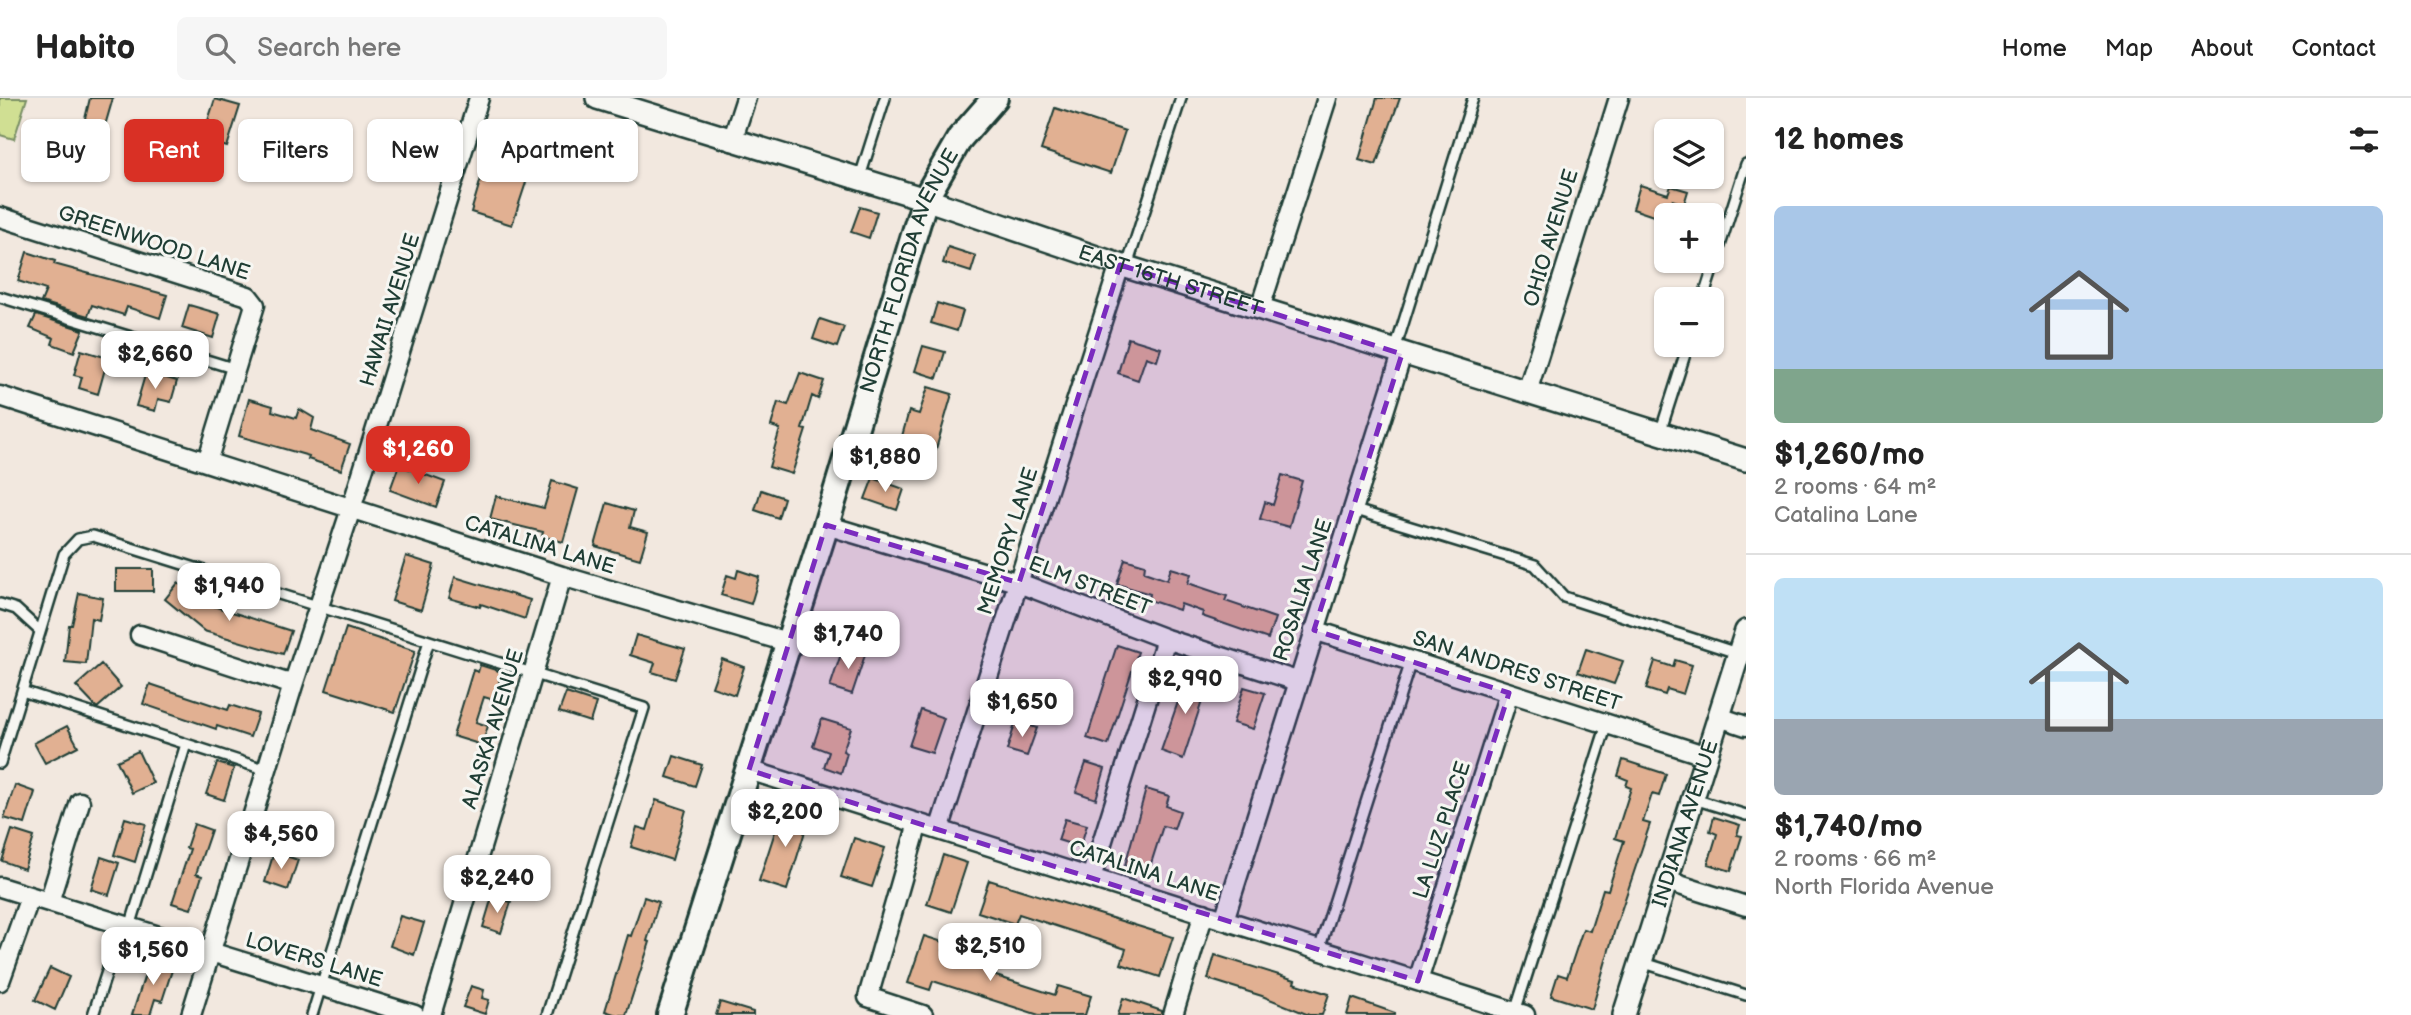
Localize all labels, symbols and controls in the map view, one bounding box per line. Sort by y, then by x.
search box [177,17,667,80]
text: Habito [35,28,135,68]
icon: search [201,29,239,67]
text: Search here [257,33,401,64]
text: Home [2002,34,2067,63]
text: Map [2105,34,2153,63]
text: About [2191,34,2253,63]
text: Contact [2291,34,2376,63]
chip: Buy [21,119,110,182]
chip: Rent [124,119,224,182]
chip: Filters [238,119,353,182]
chip: New [367,119,463,182]
chip: Apartment [477,119,638,182]
map controls [1654,119,1724,357]
button: layers [1654,119,1724,189]
icon: filters [2345,121,2383,159]
text: 12 homes [1774,122,1904,158]
street label: NORTH FLORIDA AVENUE [854,144,964,396]
street label: OHIO AVENUE [1518,166,1584,310]
street label: GREENWOOD LANE [55,200,253,286]
button: + [1654,203,1724,273]
street label: HAWAII AVENUE [355,230,425,390]
street label: EAST 16TH STREET [1075,239,1266,321]
icon: home [2016,252,2142,378]
button: − [1654,287,1724,357]
pin: $2,660 [98,331,212,391]
text: $2,660 [117,340,193,368]
pin: $1,260 [361,426,475,486]
pin: $1,880 [828,434,942,494]
text: $1,260 [382,435,454,463]
text: $1,260/mo [1774,437,1925,473]
text: $1,880 [849,443,921,471]
street label: MEMORY LANE [972,464,1044,618]
text: 2 rooms · 64 m² [1774,473,1936,501]
text: Catalina Lane [1774,501,1918,529]
street label: CATALINA LANE [462,510,618,580]
street label: ROSALIA LANE [1268,516,1338,664]
street label: ELM STREET [1025,551,1155,621]
pin: $1,940 [172,564,286,623]
text: $1,940 [193,572,265,600]
pin: $1,740 [791,612,905,671]
text: $1,740 [813,620,883,648]
icon: home [2016,624,2142,750]
street label: SAN ANDRES STREET [1410,625,1625,717]
street label: ALASKA AVENUE [457,646,529,812]
pin: $2,990 [1128,656,1242,716]
text: $2,990 [1147,665,1223,693]
pin: $1,650 [965,680,1079,739]
text: $1,650 [986,688,1058,716]
street label: INDIANA AVENUE [1647,737,1723,910]
street label: LA LUZ PLACE [1408,758,1476,902]
pin: $2,200 [728,790,842,849]
text: $2,200 [747,798,823,826]
text: $1,740/mo [1774,809,1923,845]
pin: $4,560 [224,812,338,871]
text: $4,560 [243,820,319,848]
street label: CATALINA LANE [1066,835,1222,907]
text: 2 rooms · 66 m² [1774,845,1936,873]
pin: $2,240 [440,856,554,915]
text: $2,240 [460,864,534,892]
text: North Florida Avenue [1774,873,1994,901]
pin: $2,510 [933,924,1047,983]
street label: LOVERS LANE [243,927,385,993]
pin: $1,560 [96,928,210,987]
text: $2,510 [954,932,1026,960]
text: $1,560 [117,936,189,964]

